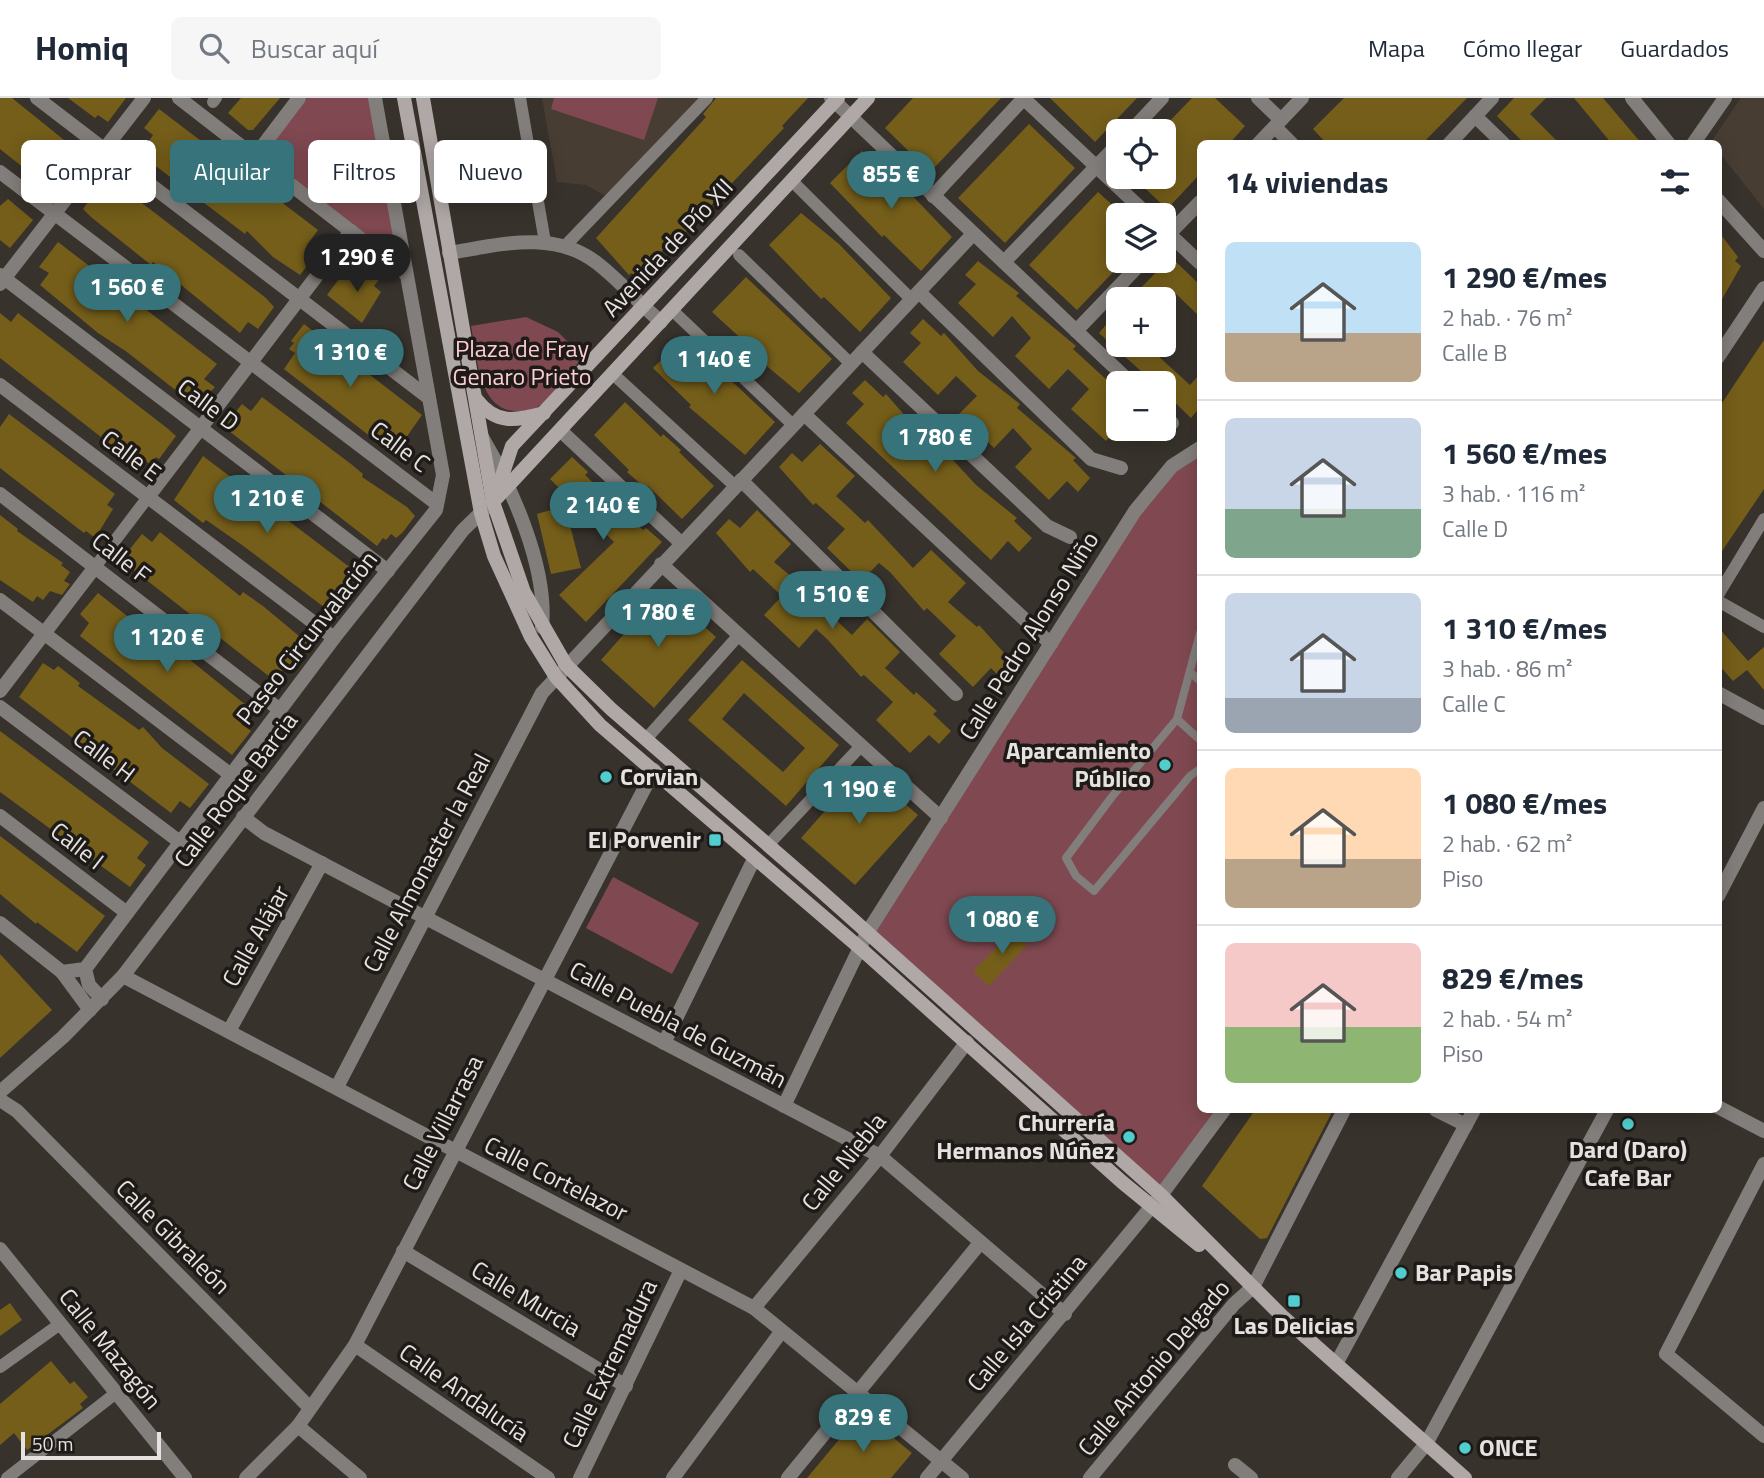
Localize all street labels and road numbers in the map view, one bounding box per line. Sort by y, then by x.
street label: Avenida de Pío XII [593,170,741,325]
street label: Calle D [170,369,247,439]
street label: Calle C [363,412,438,481]
street label: Calle E [94,421,169,490]
street label: Calle F [84,523,159,592]
street label: Calle Pedro Alonso Niño [949,524,1107,747]
street label: Paseo Circunvalación [227,543,386,732]
street label: Calle Roque Barcia [165,704,306,875]
street label: Calle H [66,720,143,791]
street label: Calle Almonaster la Real [353,747,499,978]
street label: Calle I [43,813,112,878]
street label: Calle Alájar [212,878,298,993]
street label: Calle Puebla de Guzmán [563,951,794,1097]
street label: Calle Villarrasa [393,1049,492,1197]
street label: Calle Niebla [792,1104,894,1218]
street label: Calle Cortelazor [478,1126,635,1230]
street label: Calle Gibraleón [108,1171,239,1302]
street label: Calle Isla Cristina [958,1246,1095,1399]
street label: Calle Murcia [465,1251,588,1345]
street label: Calle Antonio Delgado [1068,1271,1238,1463]
street label: Calle Extremadura [553,1273,666,1454]
street label: Calle Mazagón [51,1280,171,1417]
street label: Calle Andalucía [392,1334,537,1450]

